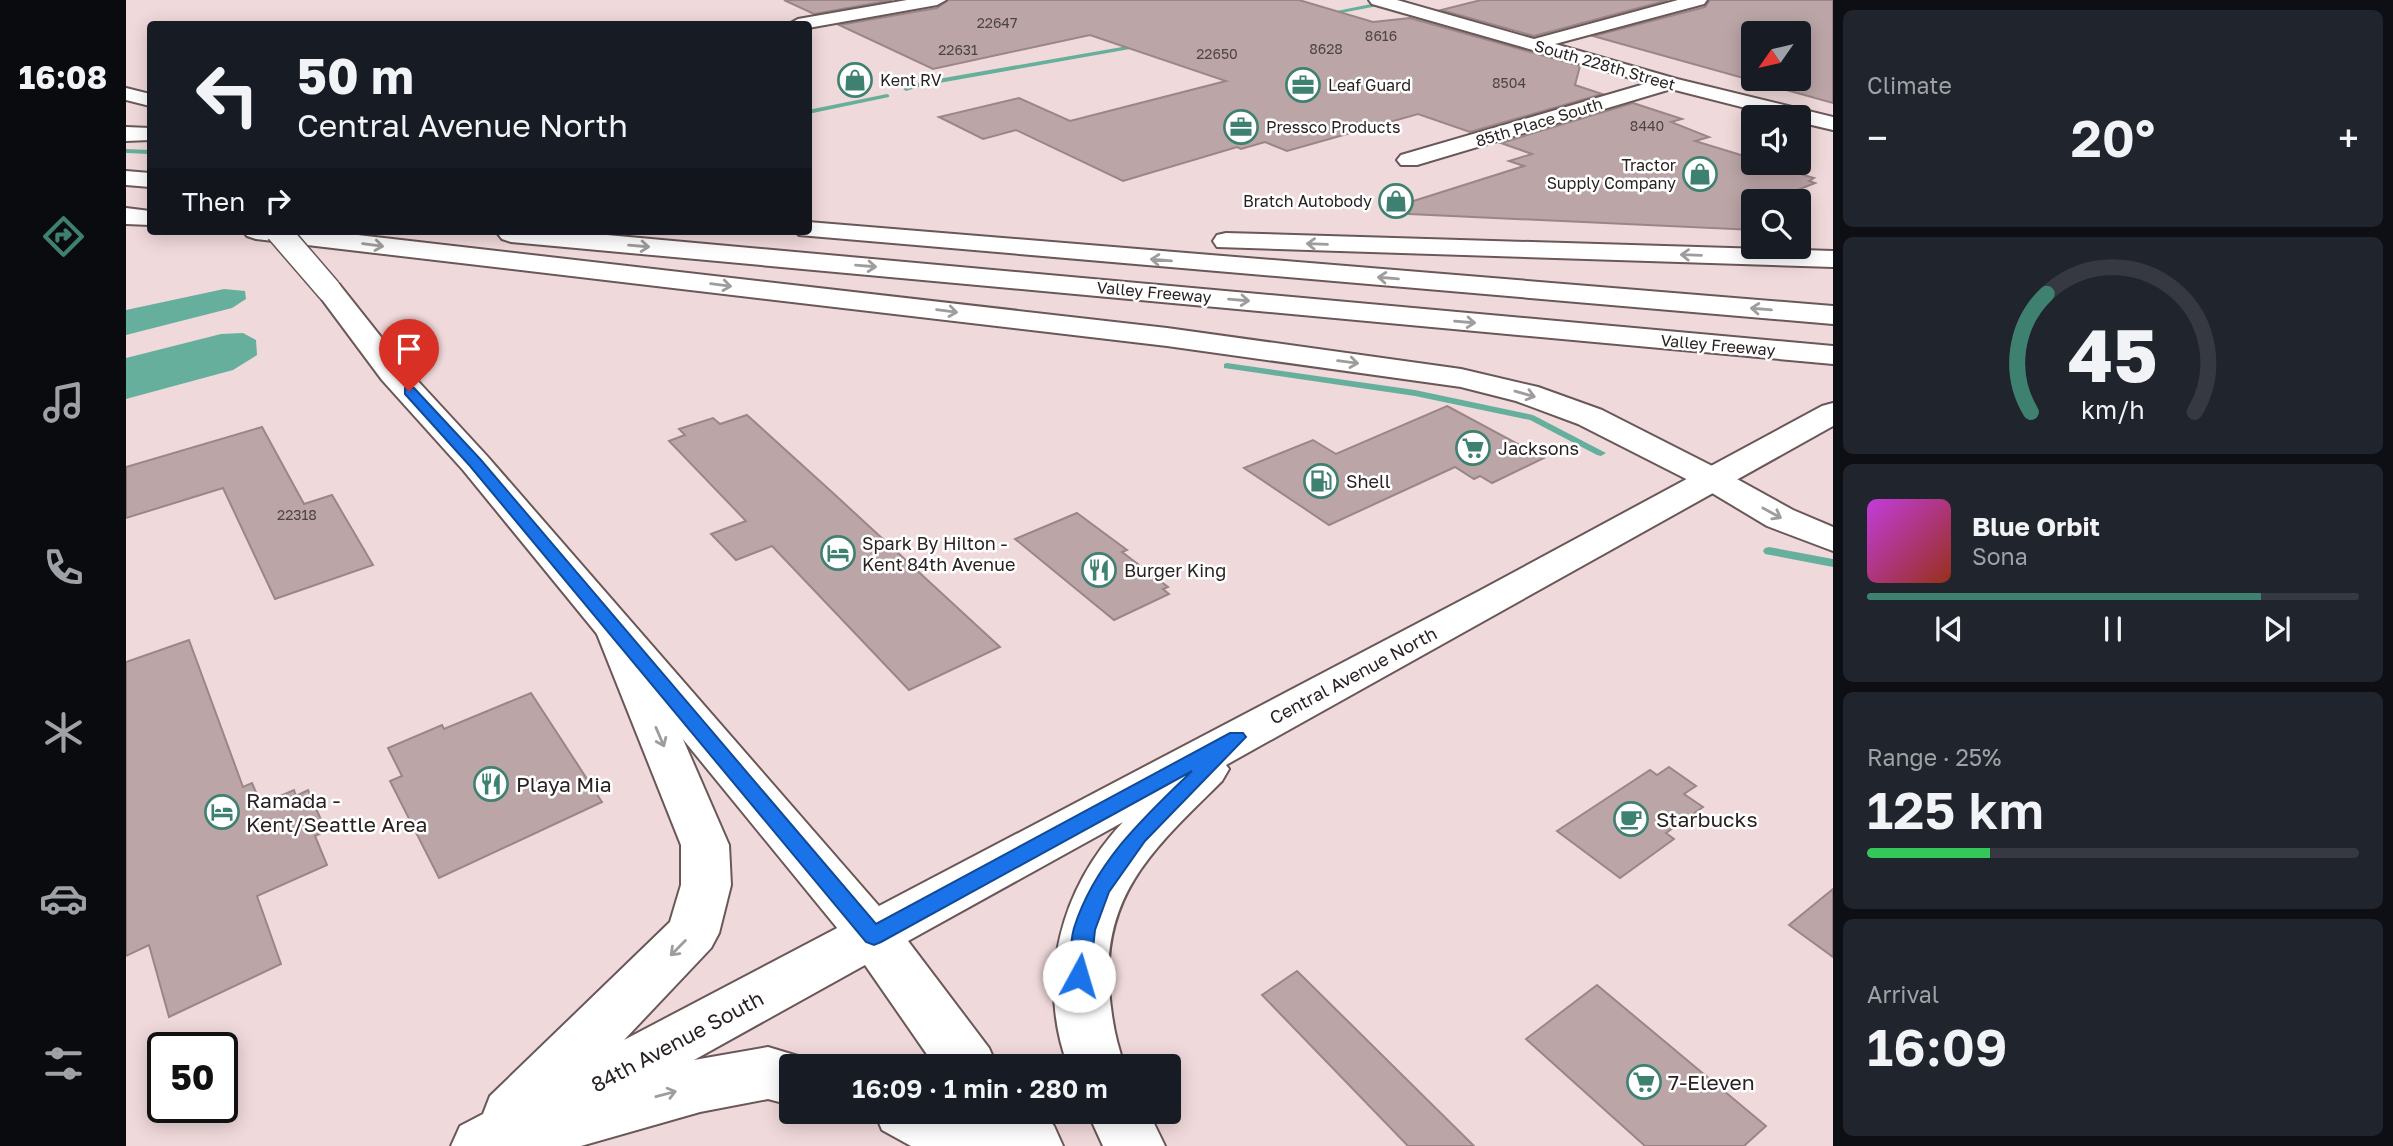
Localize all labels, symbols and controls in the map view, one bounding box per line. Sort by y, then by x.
house number: 22647 [977,14,1017,31]
north arrow [1741,21,1811,91]
map controls [1741,21,1811,259]
house number: 8616 [1365,27,1397,44]
street label: South 228th Street [1532,35,1678,95]
house number: 8628 [1309,40,1343,57]
house number: 22631 [938,41,978,58]
house number: 22650 [1196,45,1238,62]
text: 50 m [297,46,414,105]
icon: left [182,49,273,140]
text: 16:08 [19,58,107,96]
shop icon: Kent RV [836,61,874,99]
office icon: Leaf Guard [1284,66,1322,104]
place label: Kent RV [880,70,942,90]
text: Climate [1867,71,1952,99]
house number: 8504 [1492,74,1526,91]
place label: Leaf Guard [1328,75,1411,95]
street label: 85th Place South [1473,93,1605,151]
button: sound [1741,105,1811,175]
text: Central Avenue North [297,106,628,144]
text: 20° [2071,106,2155,168]
office icon: Pressco Products [1222,108,1260,146]
text: − [1867,115,1888,160]
text: + [2338,115,2359,160]
place label: Pressco Products [1266,117,1400,137]
house number: 8440 [1630,117,1664,134]
place label: Tractor Supply Company [1547,155,1676,193]
shop icon: Tractor Supply Company [1681,155,1719,193]
icon: right [259,182,297,220]
shop icon: Bratch Autobody [1377,182,1415,220]
text: Then [182,186,245,217]
button: search [1741,189,1811,259]
place label: Bratch Autobody [1243,191,1372,211]
icon: directions [39,212,88,261]
one-way arrow [1306,237,1329,250]
one-way arrow [361,238,384,251]
one-way arrow [628,240,650,253]
one-way arrow [1680,248,1703,262]
one-way arrow [1150,253,1173,266]
one-way arrow [854,260,877,273]
one-way arrow [1377,271,1400,284]
street label: Valley Freeway [1096,277,1212,307]
one-way arrow [709,278,731,291]
one-way arrow [1227,294,1250,307]
one-way arrow [1750,302,1773,315]
one-way arrow [935,305,957,318]
text: 45 [2068,311,2158,398]
one-way arrow [1454,315,1476,328]
pin [379,319,439,391]
icon: arrive [390,330,428,368]
street label: Valley Freeway [1660,330,1776,360]
one-way arrow [1336,355,1359,368]
icon: music [39,378,88,427]
one-way arrow [1513,388,1535,401]
text: km/h [2081,394,2145,425]
supermarket icon: Jacksons [1454,429,1492,467]
place label: Jacksons [1498,437,1579,459]
fuel station icon: Shell [1302,462,1340,500]
place label: Shell [1346,470,1391,492]
house number: 22318 [277,506,317,523]
one-way arrow [1761,507,1782,520]
text: Blue Orbit [1972,511,2100,542]
place label: Spark By Hilton - Kent 84th Avenue [862,532,1015,575]
hotel icon: Spark By Hilton - Kent 84th Avenue [819,534,857,572]
text: Sona [1972,542,2028,570]
icon: phone [39,543,88,592]
restaurant icon: Burger King [1080,551,1118,589]
place label: Burger King [1124,559,1226,581]
icon: previous [1930,610,1968,648]
icon: pause [2094,610,2132,648]
icon: next [2258,610,2296,648]
street label: Central Avenue North [1266,622,1440,728]
icon: climate [39,708,88,757]
one-way arrow [654,726,667,748]
text: Range · 25% [1867,743,2001,771]
restaurant icon: Playa Mia [472,765,510,803]
place label: Playa Mia [516,771,612,797]
text: 125 km [1867,778,2044,840]
place label: Ramada - Kent/Seattle Area [246,787,427,837]
hotel icon: Ramada - Kent/Seattle Area [203,793,241,831]
cafe icon: Starbucks [1612,800,1650,838]
place label: Starbucks [1656,806,1758,832]
icon: car [39,874,88,923]
one-way arrow [670,939,687,956]
position arrow [1042,939,1116,1013]
text: Arrival [1867,980,1939,1008]
street label: 84th Avenue South [586,985,768,1097]
text: 16:09 [1867,1015,2007,1077]
speed limit sign: 50 [147,1032,238,1123]
icon: filters [39,1039,88,1088]
supermarket icon: 7-Eleven [1625,1063,1663,1101]
place label: 7-Eleven [1668,1069,1755,1095]
text: 16:09 · 1 min · 280 m [852,1073,1108,1104]
one-way arrow [655,1087,677,1100]

